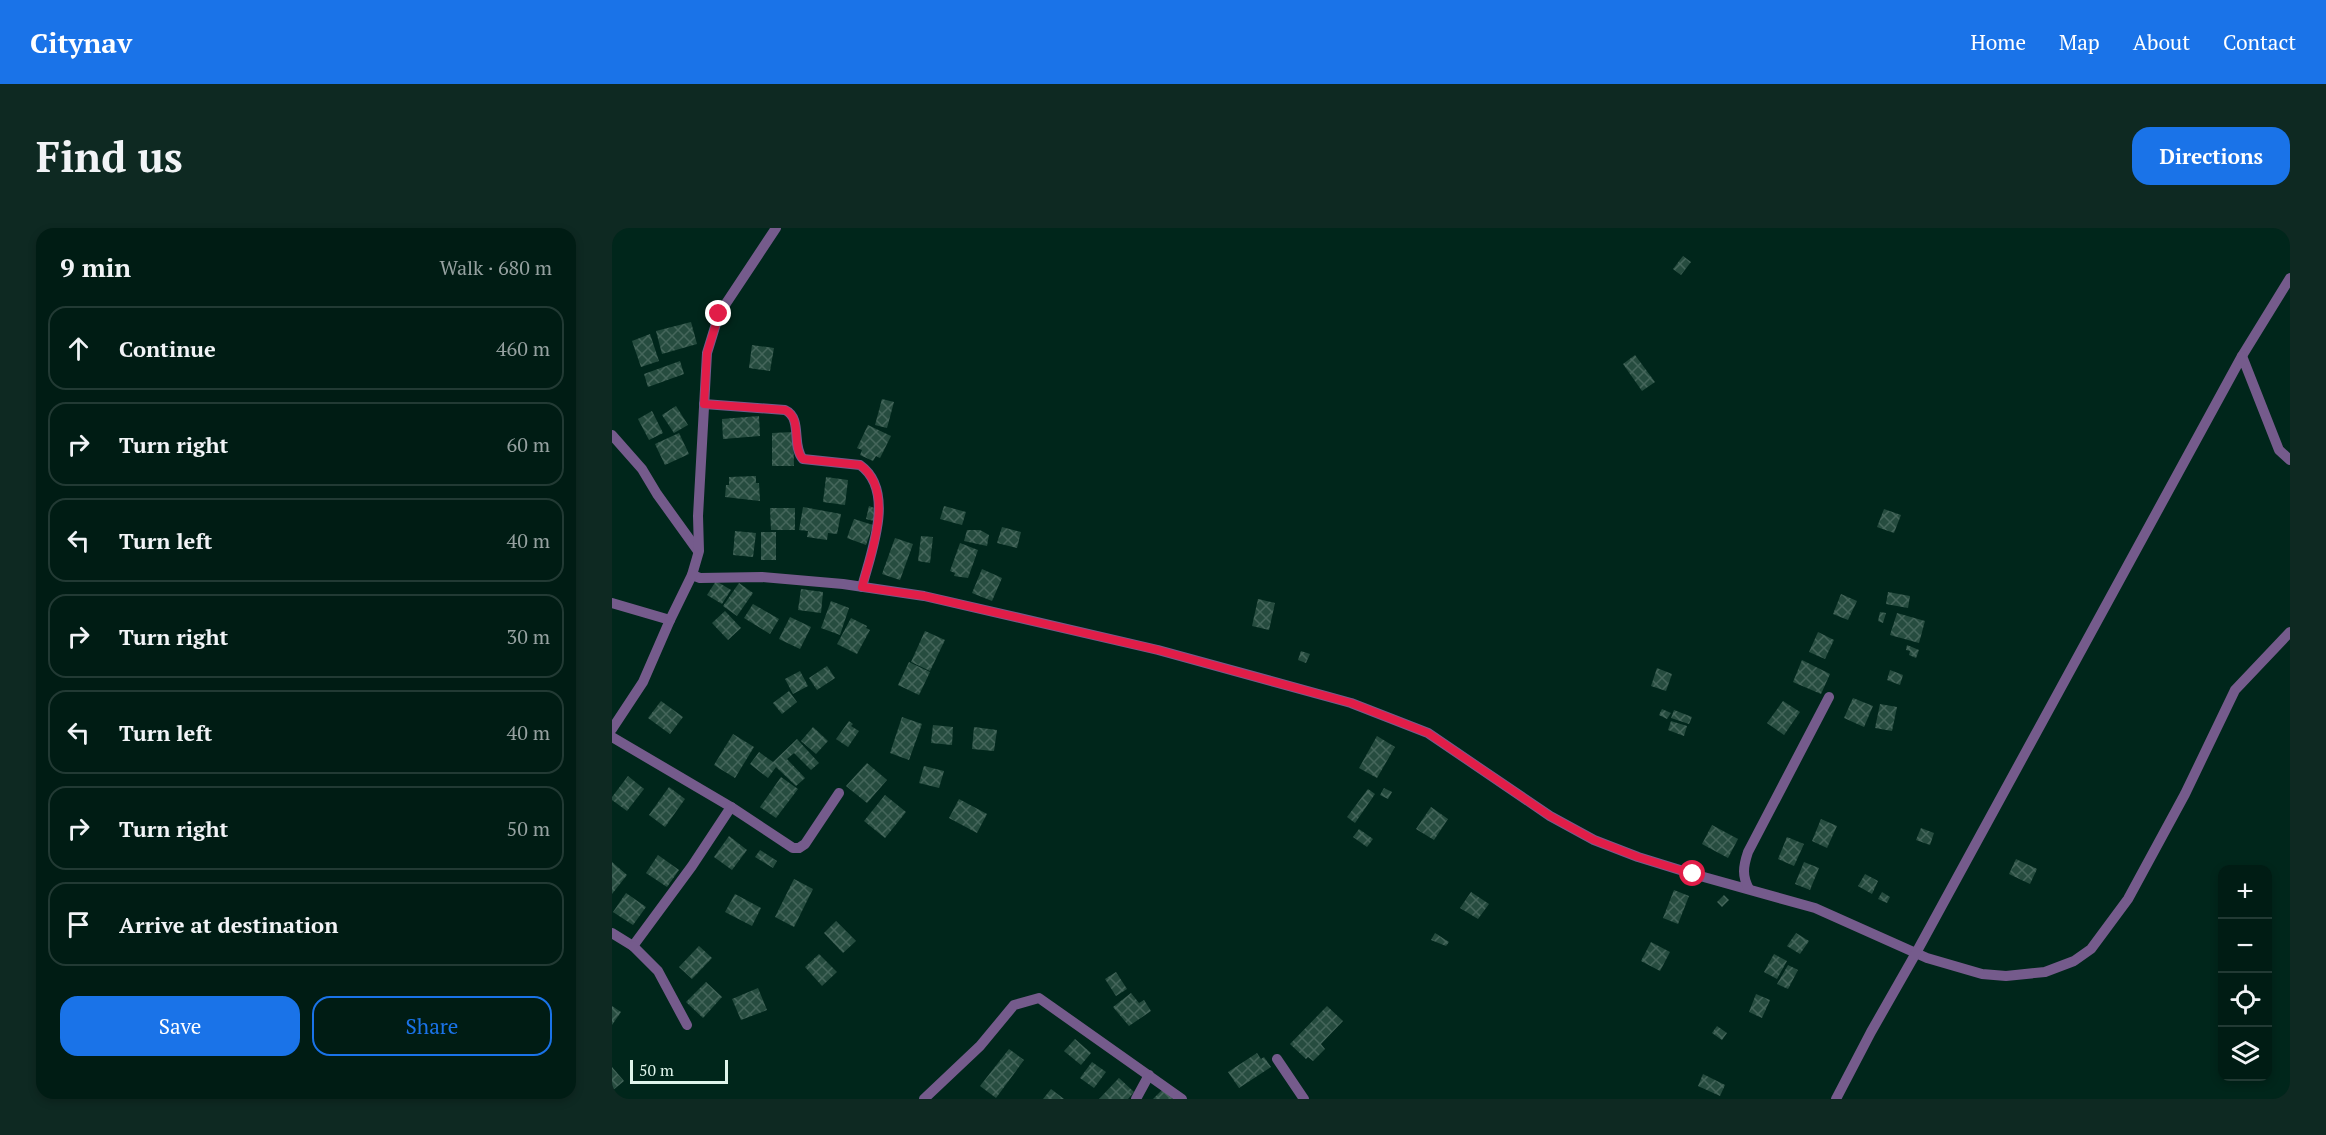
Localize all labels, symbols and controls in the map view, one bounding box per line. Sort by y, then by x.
text: Citynav [30,24,132,61]
text: Home [1970,28,2026,56]
text: Map [2059,28,2100,56]
text: About [2133,28,2190,56]
text: Contact [2223,28,2296,56]
button: Directions [2132,127,2290,185]
text: Find us [36,128,183,184]
text: 9 min [60,250,131,284]
text: Walk · 680 m [440,254,552,281]
route end [705,300,731,326]
icon: ahead [62,332,95,365]
text: Continue [119,334,216,363]
text: 460 m [496,335,550,362]
icon: right [62,428,95,461]
text: Turn right [119,430,228,459]
text: 60 m [507,431,550,458]
icon: left [62,524,95,557]
text: Turn left [119,526,212,555]
text: 40 m [507,527,550,554]
icon: right [62,620,95,653]
text: Turn right [119,622,228,651]
text: 30 m [507,623,550,650]
icon: left [62,716,95,749]
text: Turn left [119,718,212,747]
text: 40 m [507,719,550,746]
icon: right [62,812,95,845]
text: Turn right [119,814,228,843]
text: 50 m [507,815,550,842]
route start [1679,860,1705,886]
map controls [2218,865,2272,1081]
button: + [2218,865,2272,919]
icon: arrive [62,908,95,941]
text: Arrive at destination [119,910,338,939]
button: − [2218,919,2272,973]
button: locate [2218,973,2272,1027]
button: Save [60,996,300,1056]
button: Share [312,996,552,1056]
button: layers [2218,1027,2272,1081]
scale bar [630,1057,728,1084]
text: 50 m [639,1059,674,1081]

